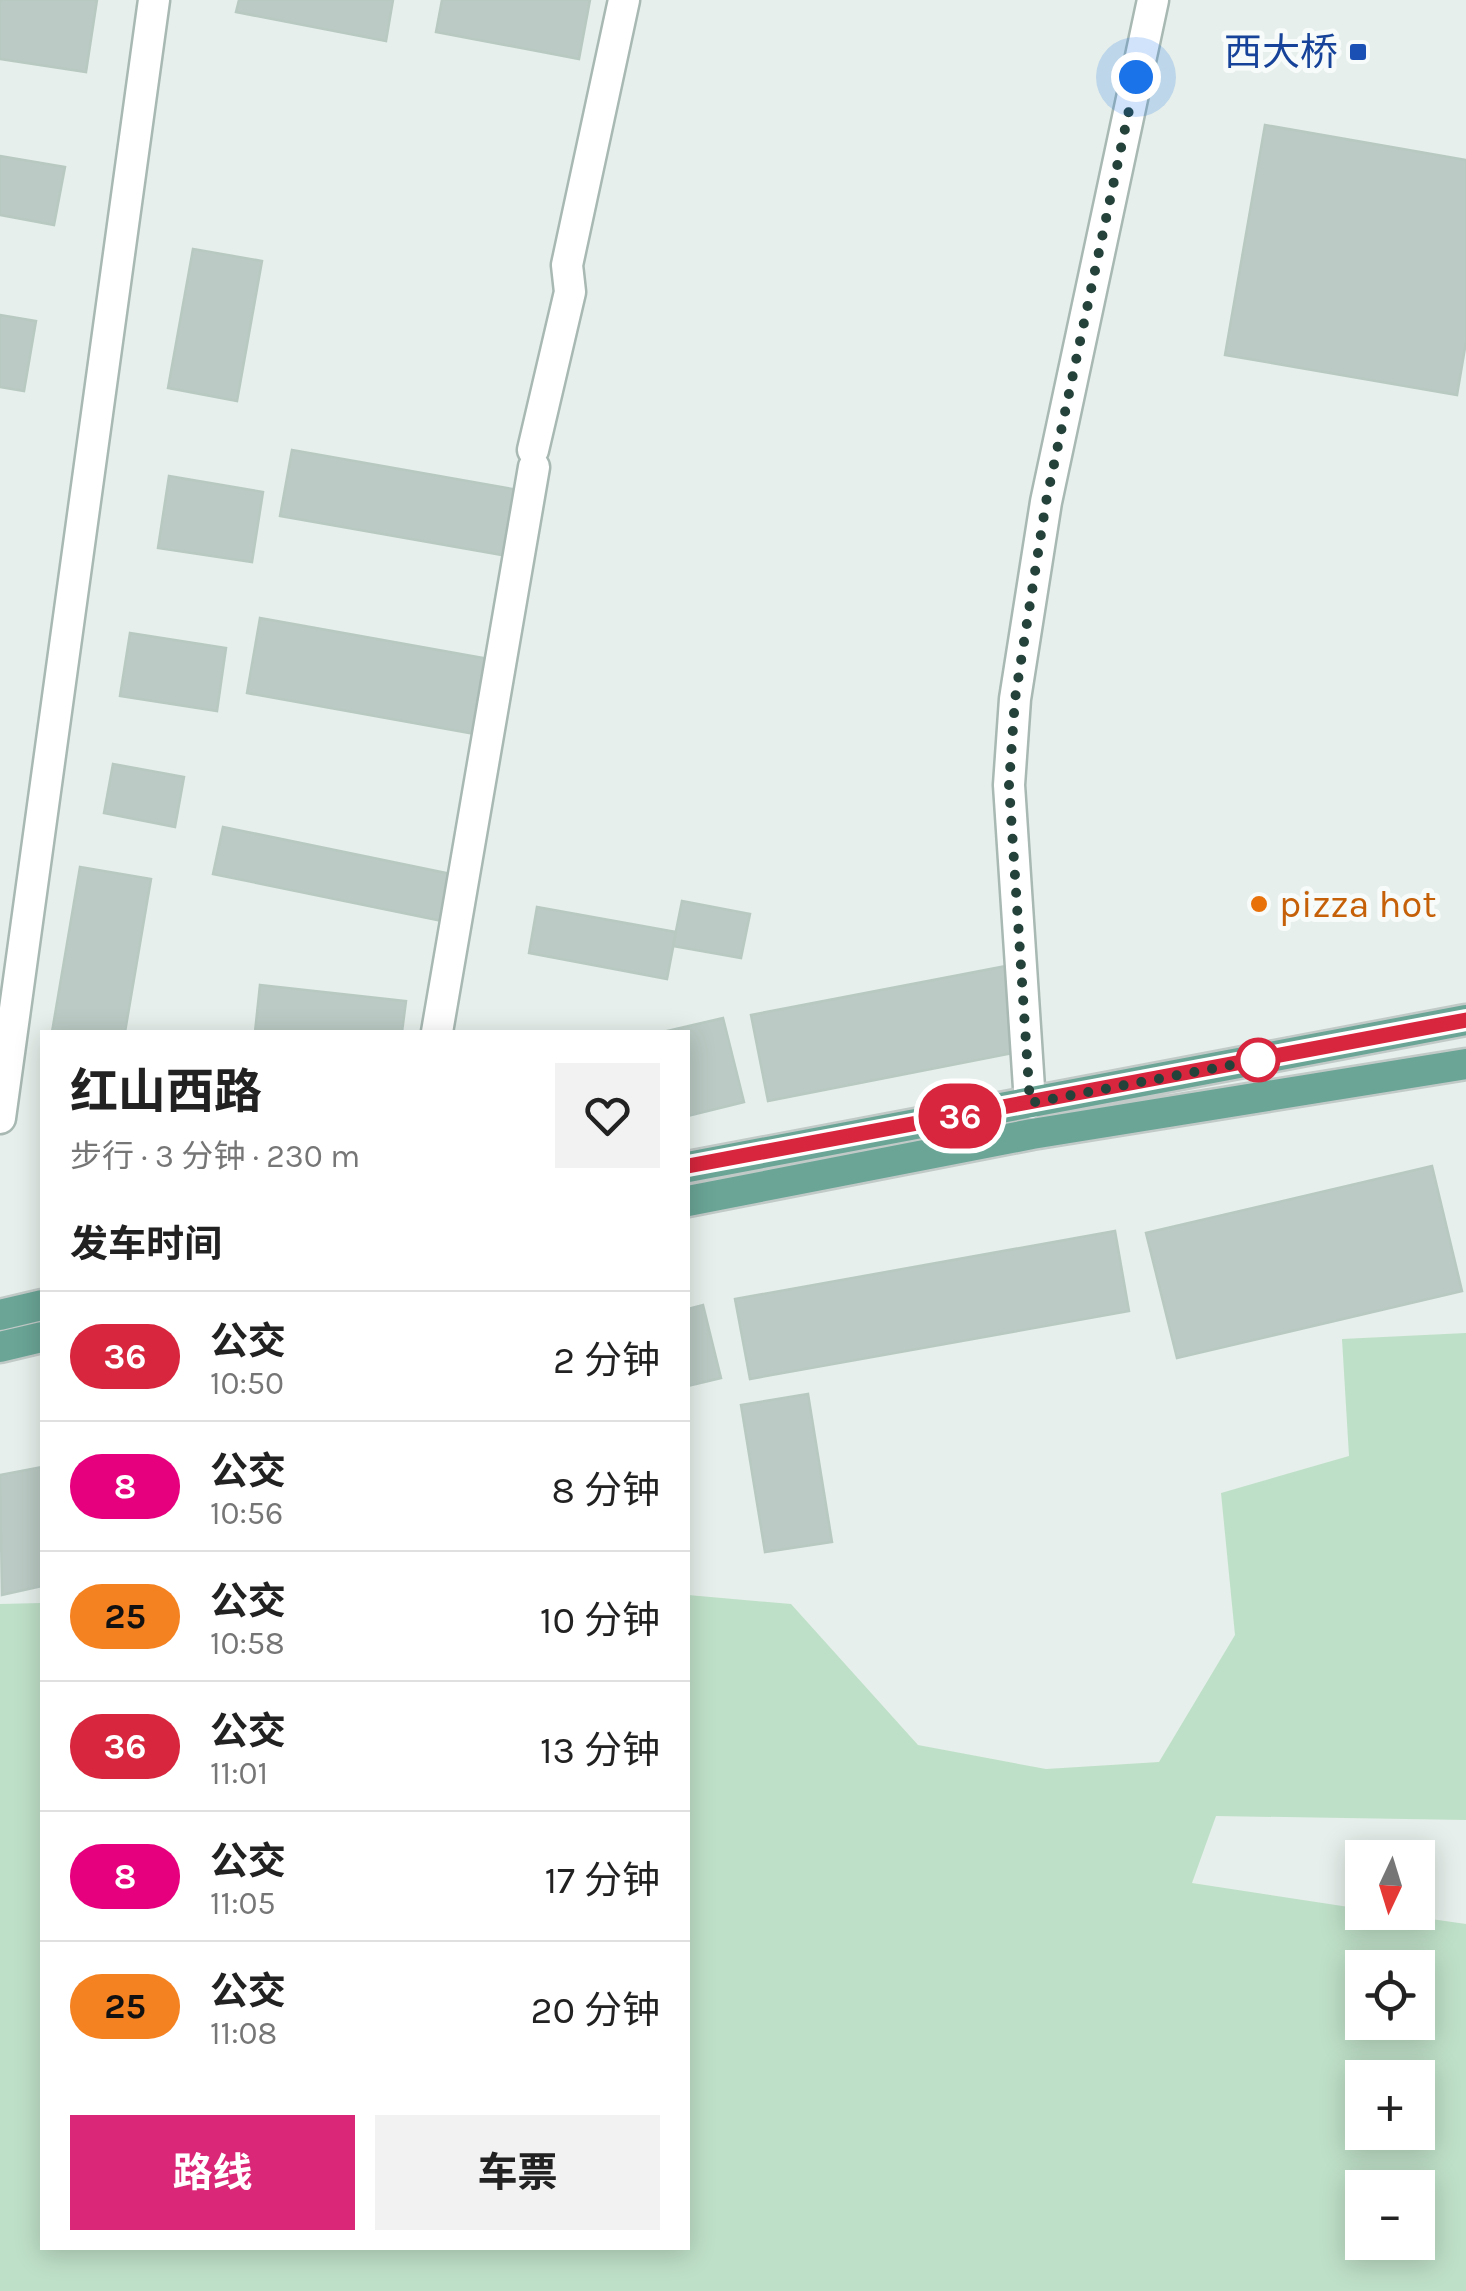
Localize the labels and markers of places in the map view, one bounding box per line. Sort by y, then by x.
place label: 西大桥 [1224,30,1338,75]
marker: 西大桥 [1347,41,1369,63]
place label: pizza hot [1279,882,1437,927]
marker: pizza hot [1248,893,1270,915]
unlabelled marker [1237,1039,1279,1081]

